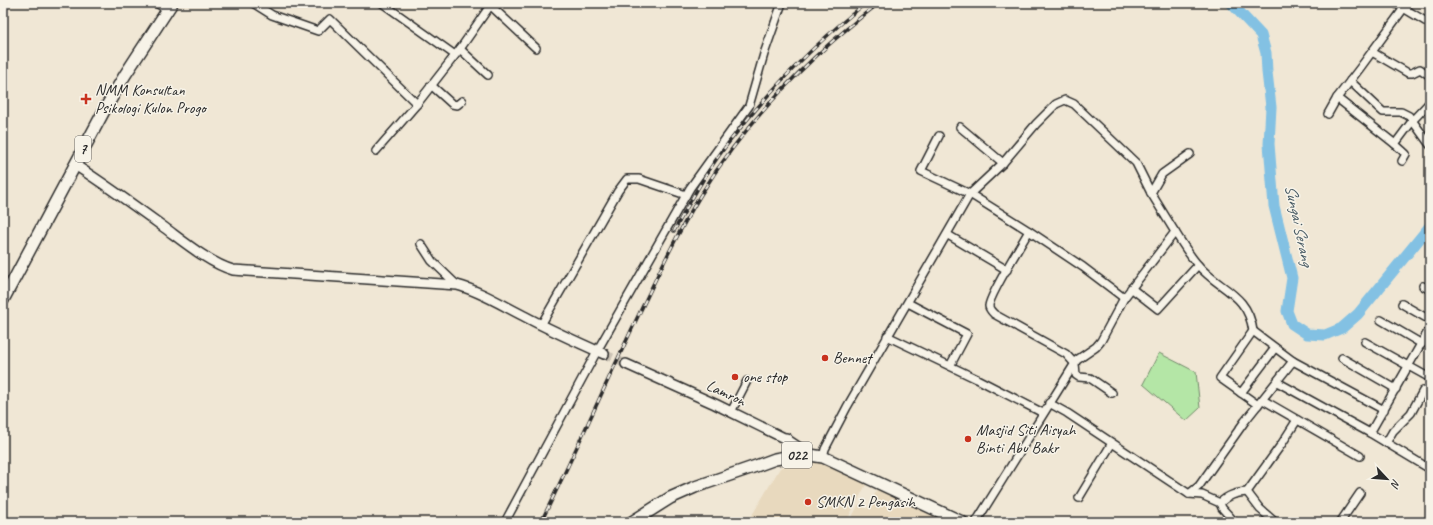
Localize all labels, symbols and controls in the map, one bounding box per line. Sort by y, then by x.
place label: NMM Konsultan Psikologi Kulon Progo [95,80,208,118]
marker: NMM Konsultan Psikologi Kulon Progo [80,93,92,105]
road number: 7 [75,136,91,162]
water label: Sungai Serang [1280,183,1318,270]
place label: Bennet [833,348,874,368]
marker: Bennet [820,353,830,363]
place label: one stop [743,367,788,387]
marker: one stop [730,372,740,382]
street label: Lamron [703,375,750,411]
place label: Masjid Siti Aisyah Binti Abu Bakr [976,420,1077,458]
marker: Masjid Siti Aisyah Binti Abu Bakr [963,434,973,444]
road number: 022 [782,442,812,468]
north arrow [1367,459,1407,499]
text: N [1387,477,1404,491]
place label: SMKN 2 Pengasih [816,492,917,512]
marker: SMKN 2 Pengasih [803,497,813,507]

